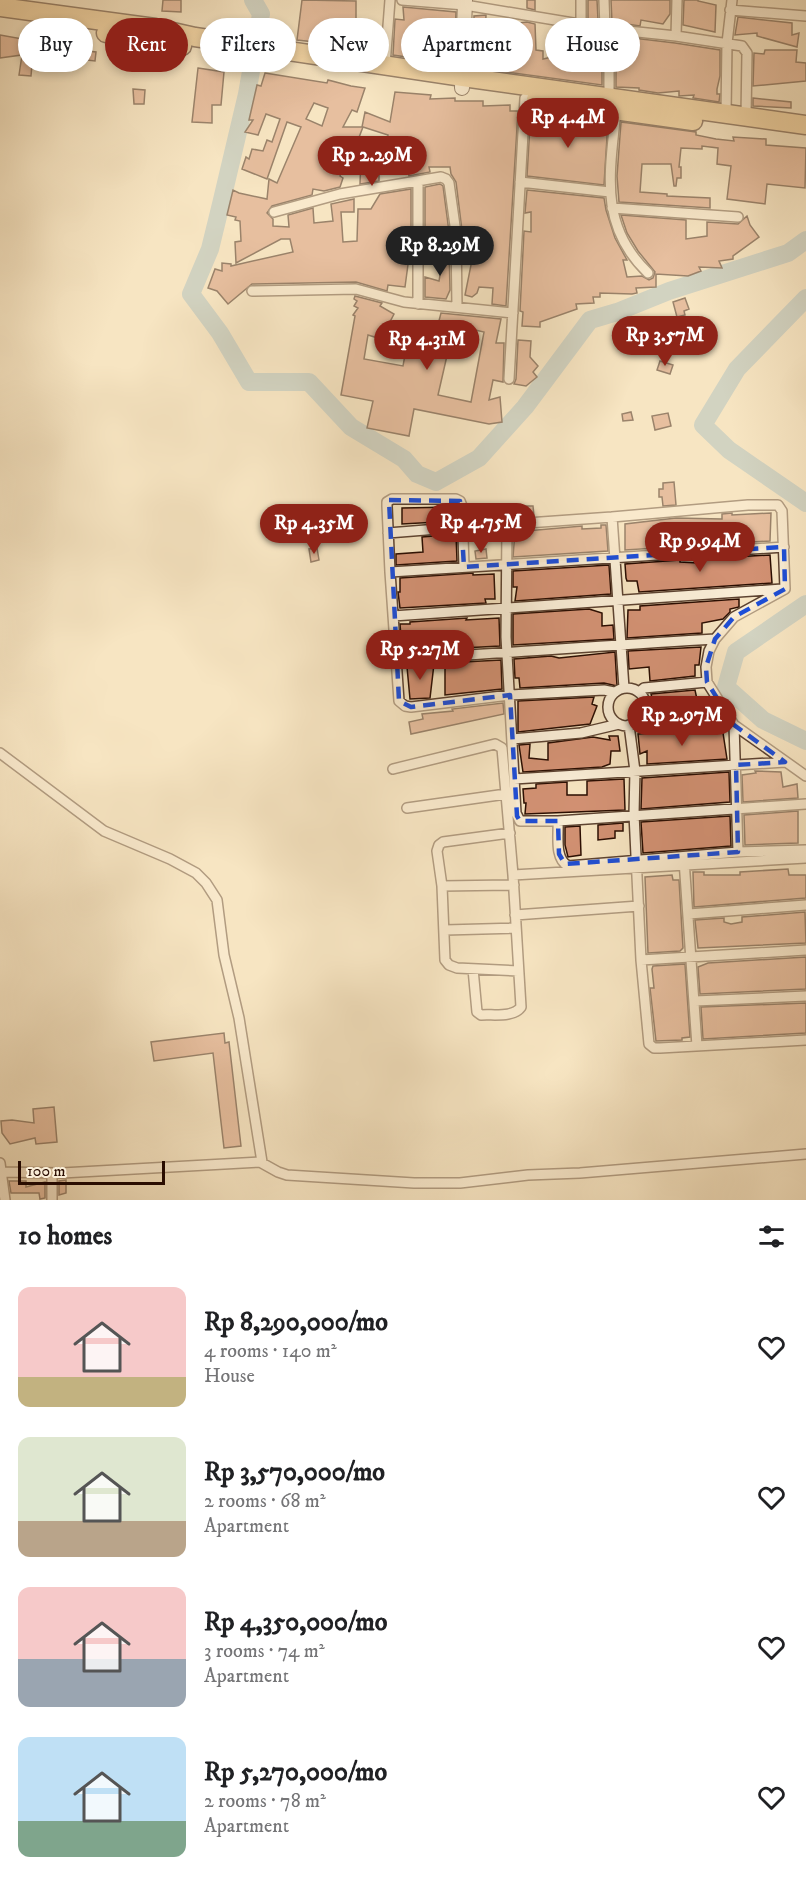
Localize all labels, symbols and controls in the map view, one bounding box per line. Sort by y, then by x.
chip: Buy [18,18,93,72]
chip: Rent [105,18,188,72]
chip: Filters [200,18,296,72]
chip: New [308,18,389,72]
chip: Apartment [401,18,533,72]
chip: House [545,18,640,72]
pin: Rp 4.4M [513,98,623,149]
text: Rp 4.4M [531,105,605,130]
pin: Rp 2.29M [310,136,434,187]
text: Rp 2.29M [332,143,412,168]
pin: Rp 8.29M [378,226,502,277]
text: Rp 8.29M [400,233,480,258]
pin: Rp 3.57M [603,316,727,367]
pin: Rp 4.31M [365,320,489,371]
text: Rp 3.57M [626,323,704,348]
text: Rp 4.31M [388,327,466,352]
pin: Rp 4.75M [419,503,543,554]
pin: Rp 4.35M [252,504,376,555]
text: Rp 4.75M [440,510,522,535]
text: Rp 4.35M [274,511,354,536]
pin: Rp 9.94M [638,522,762,573]
text: Rp 9.94M [659,529,741,554]
pin: Rp 5.27M [358,630,482,681]
text: Rp 5.27M [380,637,460,662]
pin: Rp 2.97M [620,696,744,747]
text: Rp 2.97M [641,703,723,728]
scale bar [18,1158,165,1186]
text: 100 m [27,1161,66,1181]
text: 10 homes [18,1220,112,1253]
icon: filters [755,1220,788,1253]
text: Rp 8,290,000/mo [204,1306,388,1339]
icon: home [66,1311,138,1383]
icon: heart [755,1331,788,1364]
text: 4 rooms · 140 m² [204,1339,337,1364]
text: House [204,1364,255,1389]
text: Rp 3,570,000/mo [204,1456,385,1489]
icon: home [66,1461,138,1533]
icon: heart [755,1481,788,1514]
text: 2 rooms · 68 m² [204,1489,326,1514]
text: Apartment [204,1514,289,1539]
text: Rp 4,350,000/mo [204,1606,387,1639]
icon: home [66,1611,138,1683]
icon: heart [755,1631,788,1664]
text: 3 rooms · 74 m² [204,1639,325,1664]
text: Apartment [204,1664,289,1689]
text: Rp 5,270,000/mo [204,1756,387,1789]
icon: home [66,1761,138,1833]
icon: heart [755,1781,788,1814]
text: 2 rooms · 78 m² [204,1789,326,1814]
text: Apartment [204,1814,289,1839]

